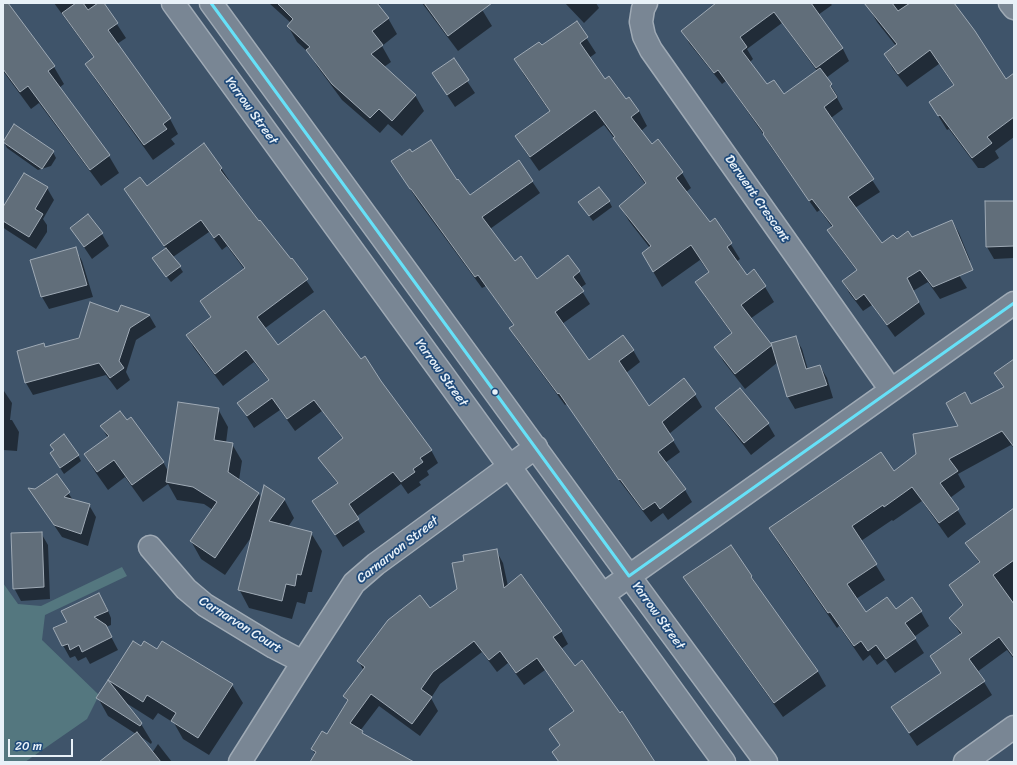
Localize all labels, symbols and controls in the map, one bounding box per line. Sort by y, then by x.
street label: Yarrow Street [221,74,281,148]
street label: Derwent Crescent [721,152,793,246]
street label: Yarrow Street [411,336,471,410]
unlabelled marker [490,387,500,397]
street label: Carnarvon Street [354,513,442,587]
street label: Yarrow Street [628,579,688,653]
street label: Carnarvon Court [196,593,284,657]
scale bar [10,731,75,757]
text: 20 m [15,735,42,757]

